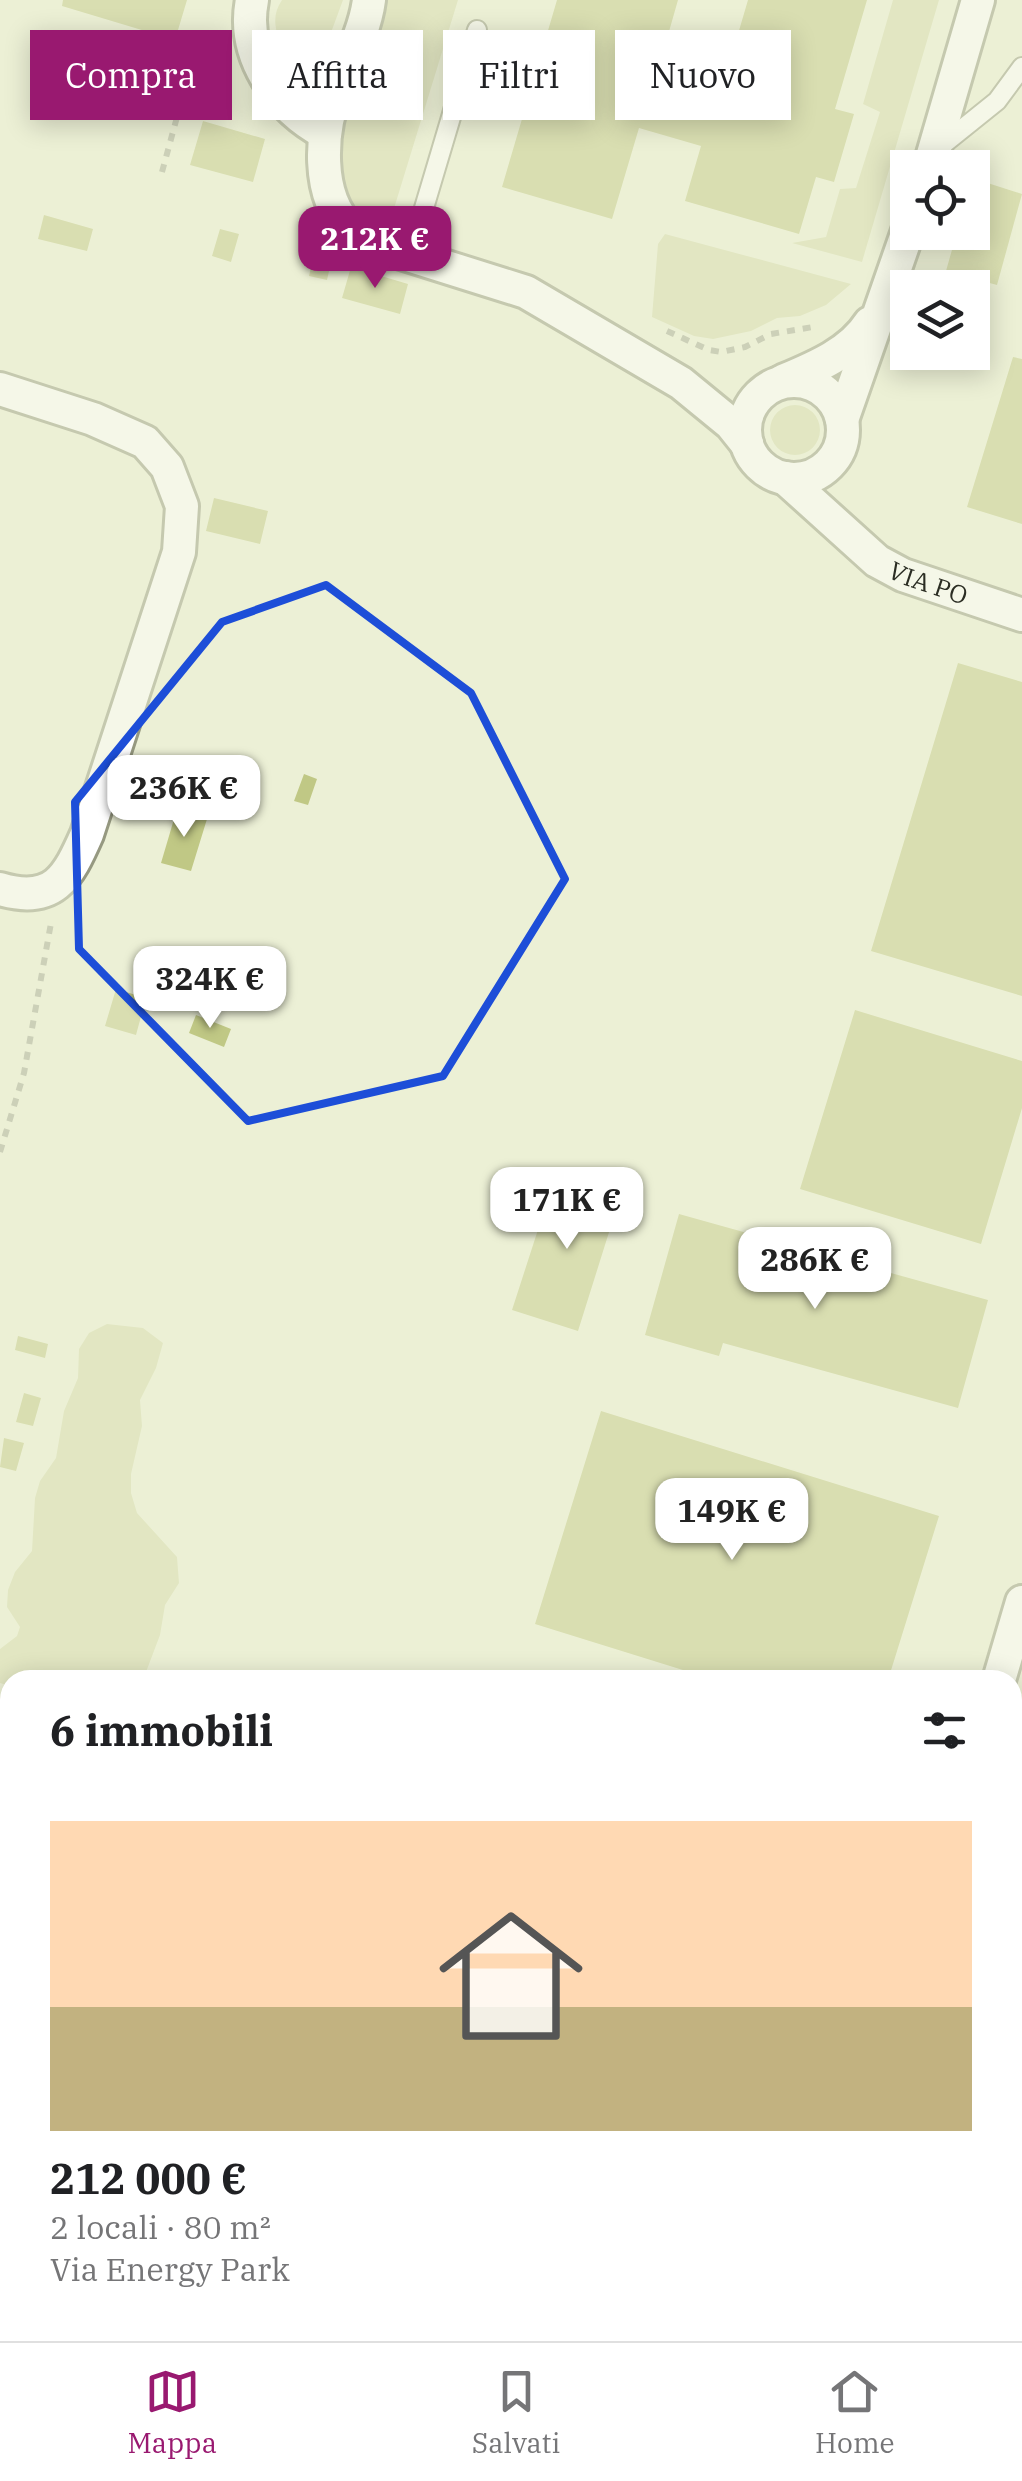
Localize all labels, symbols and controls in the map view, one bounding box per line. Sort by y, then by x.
chip: Compra [30,30,232,120]
chip: Affitta [252,30,423,120]
chip: Filtri [443,30,595,120]
chip: Nuovo [615,30,791,120]
map controls [890,150,990,370]
button: locate [890,150,990,250]
pin: 212K € [294,206,456,291]
text: 212K € [320,217,430,259]
button: layers [890,270,990,370]
street label: VIA PO [883,553,972,612]
pin: 236K € [103,755,265,840]
text: 236K € [129,766,239,808]
pin: 324K € [129,946,291,1031]
text: 324K € [155,957,265,999]
pin: 171K € [486,1167,648,1252]
text: 171K € [512,1178,622,1220]
pin: 286K € [734,1227,896,1312]
text: 286K € [760,1238,870,1280]
pin: 149K € [651,1478,813,1563]
text: 149K € [677,1489,787,1531]
text: 6 immobili [50,1703,273,1758]
icon: filters [917,1703,972,1758]
icon: home [421,1886,601,2066]
text: 212 000 € [50,2151,247,2206]
text: 2 locali · 80 m² [50,2206,271,2248]
text: Via Energy Park [50,2248,290,2290]
tab: Mappa [127,2364,217,2461]
tab: Salvati [472,2364,560,2461]
tab: Home [815,2364,895,2461]

